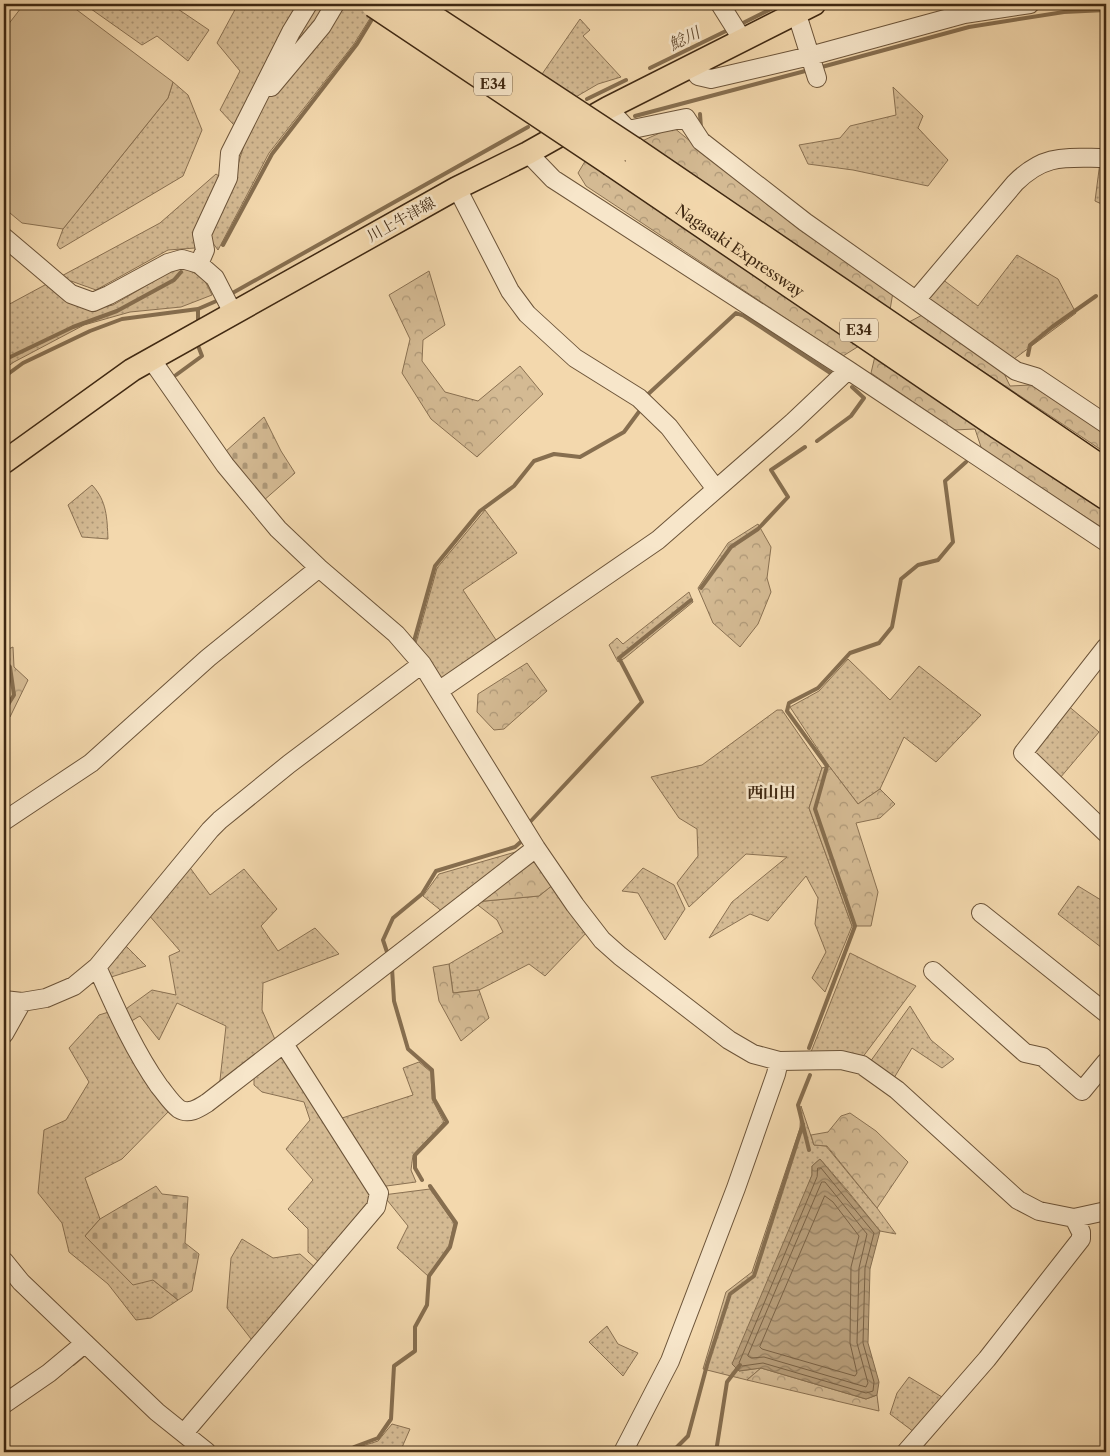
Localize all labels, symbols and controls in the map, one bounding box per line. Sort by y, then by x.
water label: 鯰川 [665,21,705,54]
road number: E34 [474,72,512,96]
street label: 川上牛津線 [364,193,438,245]
street label: Nagasaki Expressway [672,200,809,301]
road number: E34 [840,318,878,342]
district label: 西山田 [747,782,795,802]

